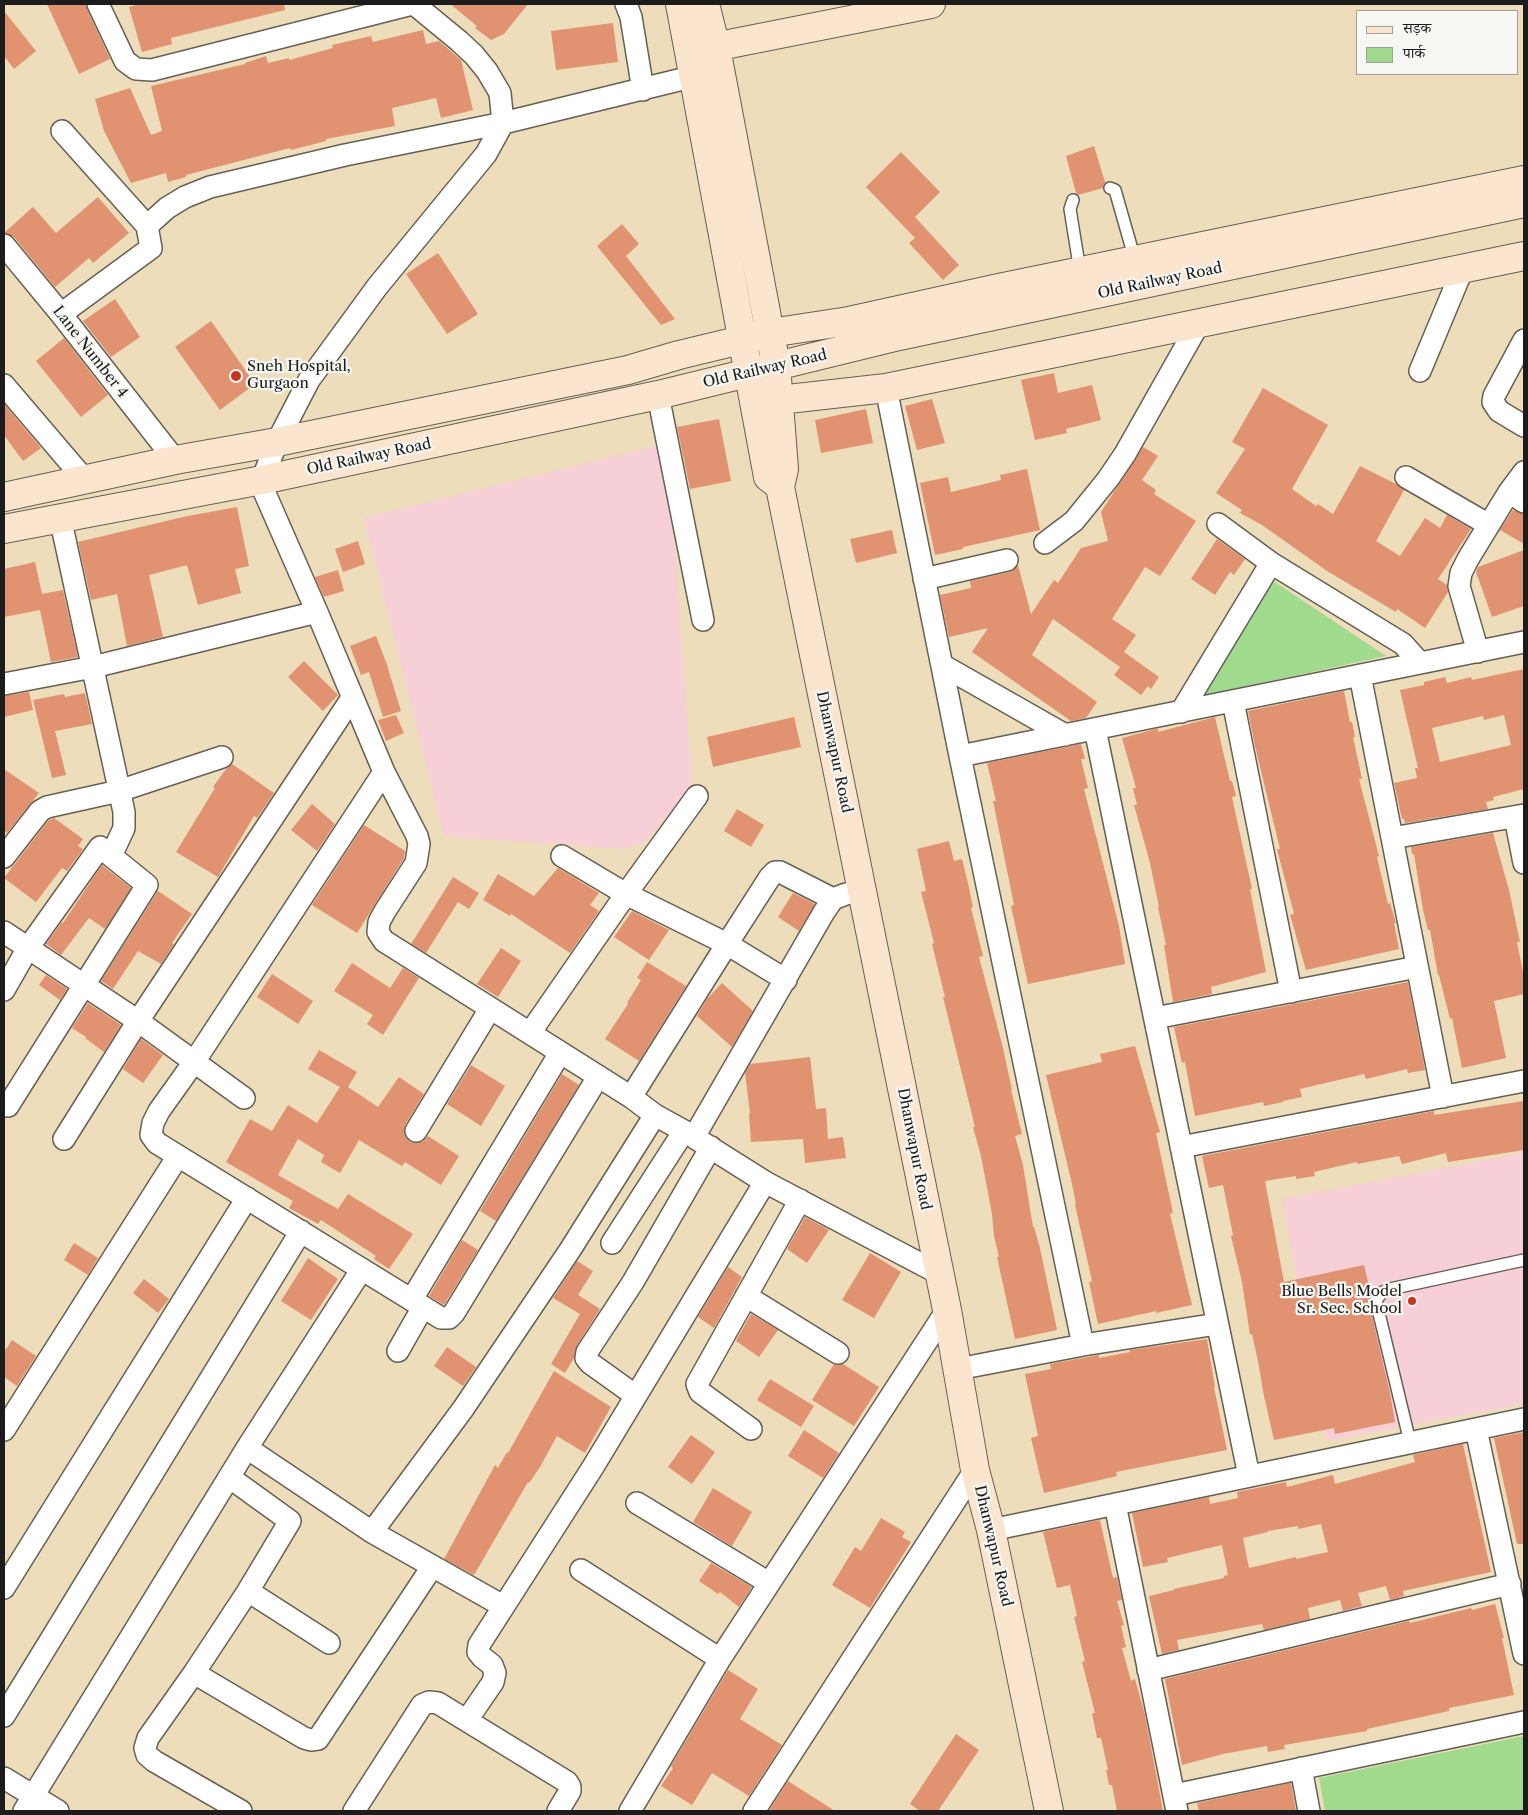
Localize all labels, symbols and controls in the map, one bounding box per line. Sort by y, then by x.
legend [1356,10,1518,75]
text: सड़क [1403,18,1431,37]
text: पार्क [1403,43,1425,62]
street label: Old Railway Road [1096,259,1224,303]
street label: Lane Number 4 [49,303,131,401]
street label: Old Railway Road [701,346,829,392]
place label: Sneh Hospital, Gurgaon [247,358,351,393]
marker: Sneh Hospital, Gurgaon [229,369,243,383]
street label: Old Railway Road [305,435,433,479]
street label: Dhanwapur Road [812,689,856,815]
street label: Dhanwapur Road [893,1086,935,1212]
place label: Blue Bells Model Sr. Sec. School [1281,1283,1402,1318]
marker: Blue Bells Model Sr. Sec. School [1406,1295,1418,1307]
street label: Dhanwapur Road [970,1484,1016,1608]

